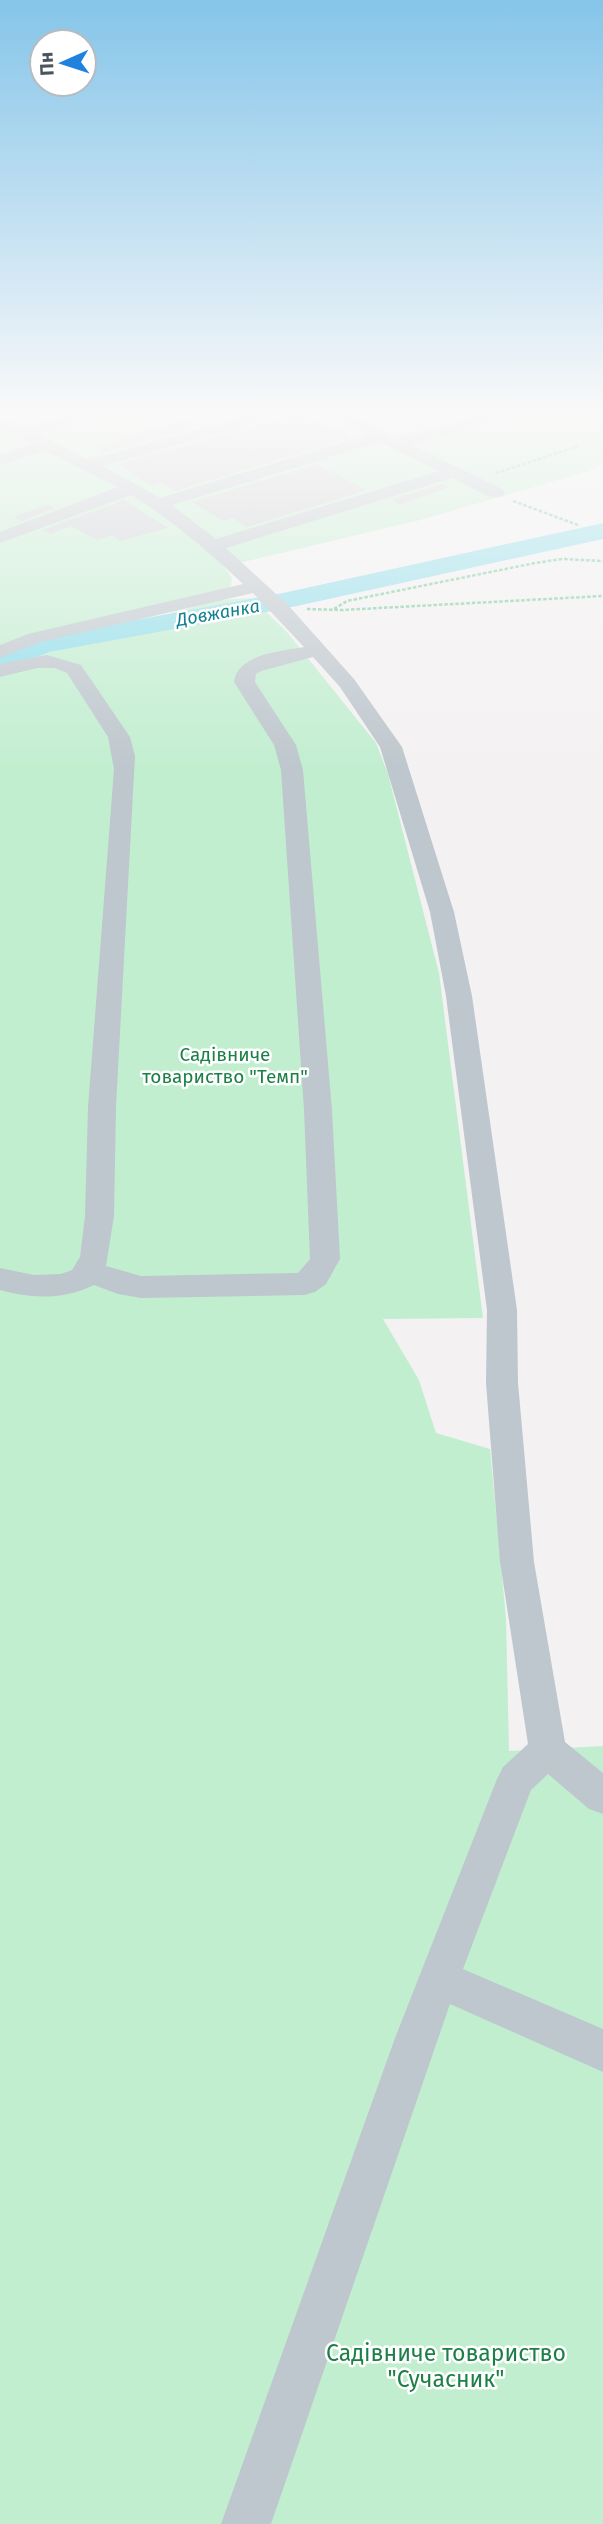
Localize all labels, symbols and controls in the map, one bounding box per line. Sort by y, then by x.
north arrow [28,28,98,98]
text: Пн [34,51,59,76]
water label: Довжанка [173,595,261,632]
park label: Садівниче товариство "Темп" [142,1043,308,1088]
park label: Садівниче товариство "Сучасник" [326,2339,566,2393]

